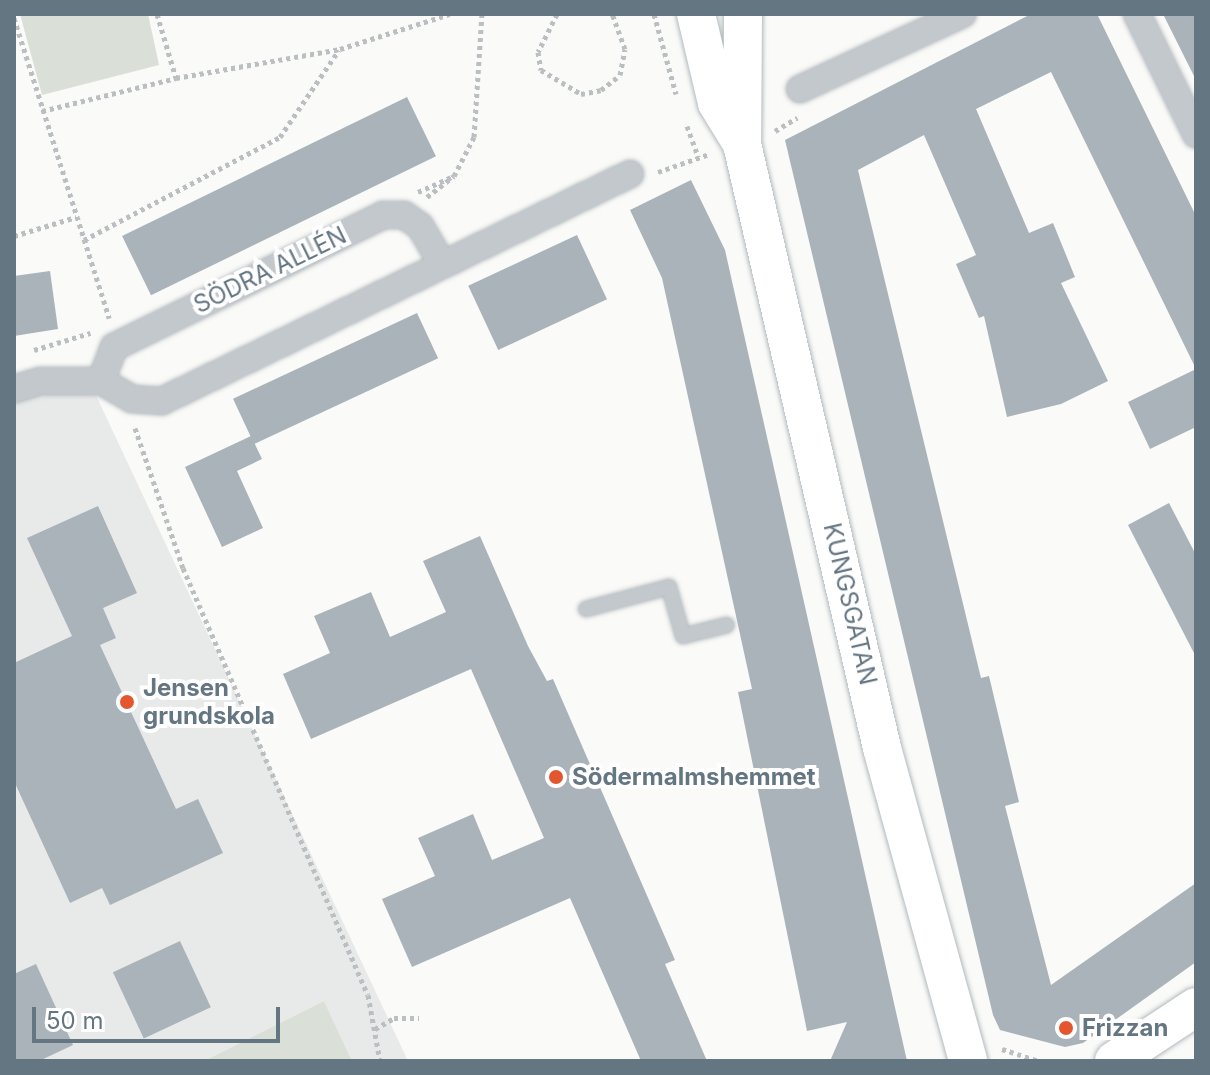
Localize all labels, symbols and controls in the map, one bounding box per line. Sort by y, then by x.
street label: SÖDRA ALLÉN [189,221,351,319]
street label: KUNGSGATAN [817,520,883,688]
place label: Jensen grundskola [143,674,275,730]
marker: Jensen grundskola [118,693,136,711]
place label: Södermalmshemmet [572,763,816,791]
marker: Södermalmshemmet [547,768,565,786]
scale bar [36,991,284,1041]
text: 50 m [46,1006,104,1035]
place label: Frizzan [1082,1014,1168,1042]
marker: Frizzan [1057,1019,1075,1037]

